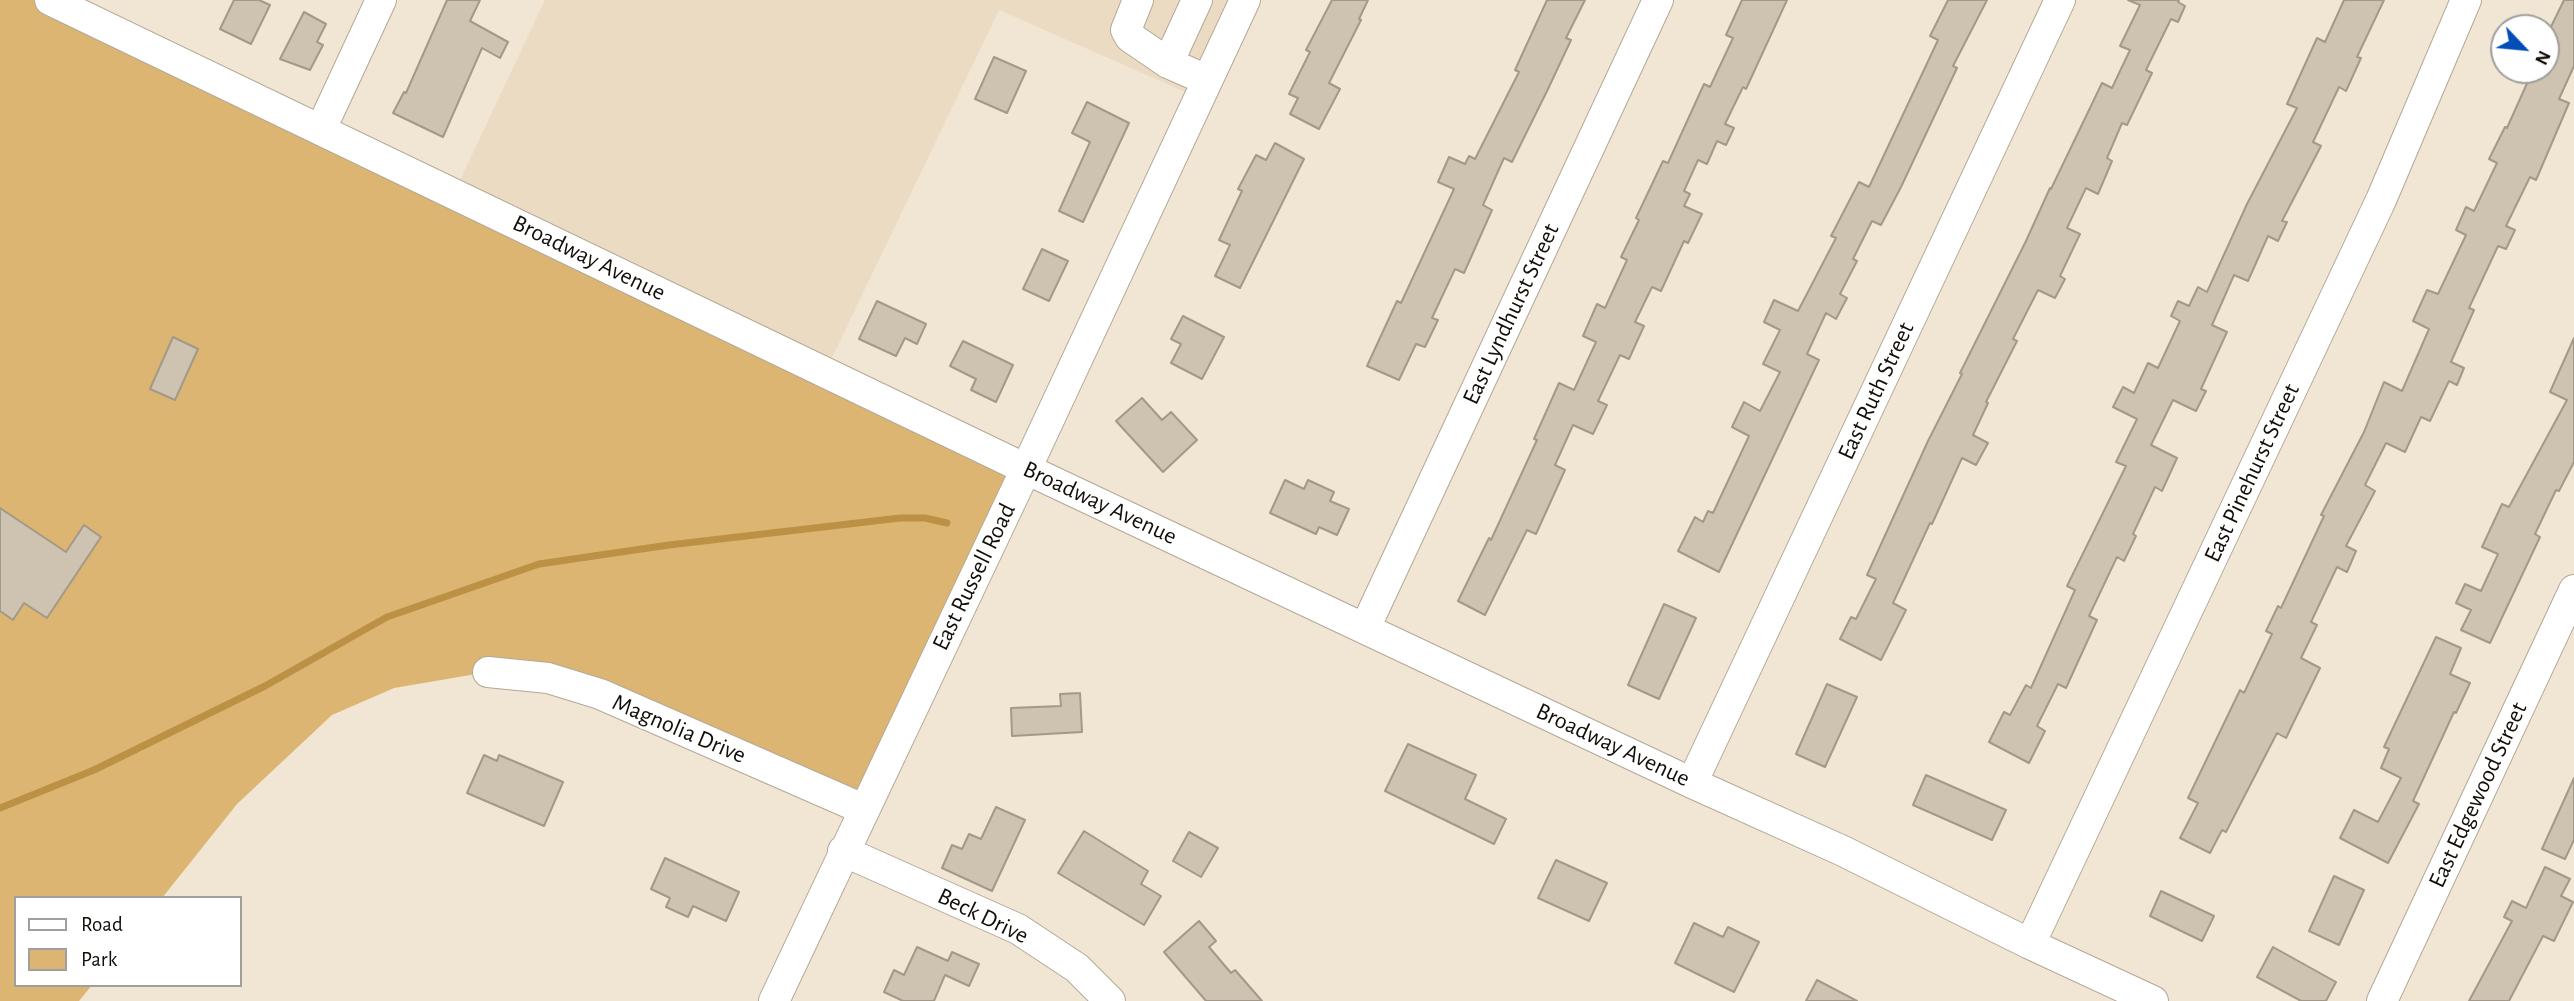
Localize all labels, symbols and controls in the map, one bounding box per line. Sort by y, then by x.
north arrow [2490,14,2560,84]
text: N [2531,47,2554,68]
street label: Broadway Avenue [508,209,670,307]
street label: East Lyndhurst Street [1456,219,1566,409]
street label: East Ruth Street [1832,318,1920,464]
street label: East Pinehurst Street [2198,379,2306,567]
street label: Broadway Avenue [1019,455,1181,551]
street label: East Russell Road [926,499,1022,655]
street label: Magnolia Drive [608,688,750,770]
street label: Broadway Avenue [1532,697,1694,793]
street label: East Edgewood Street [2422,698,2534,892]
street label: Beck Drive [933,882,1033,950]
legend [14,896,242,987]
text: Road [81,914,123,935]
text: Park [81,949,117,970]

